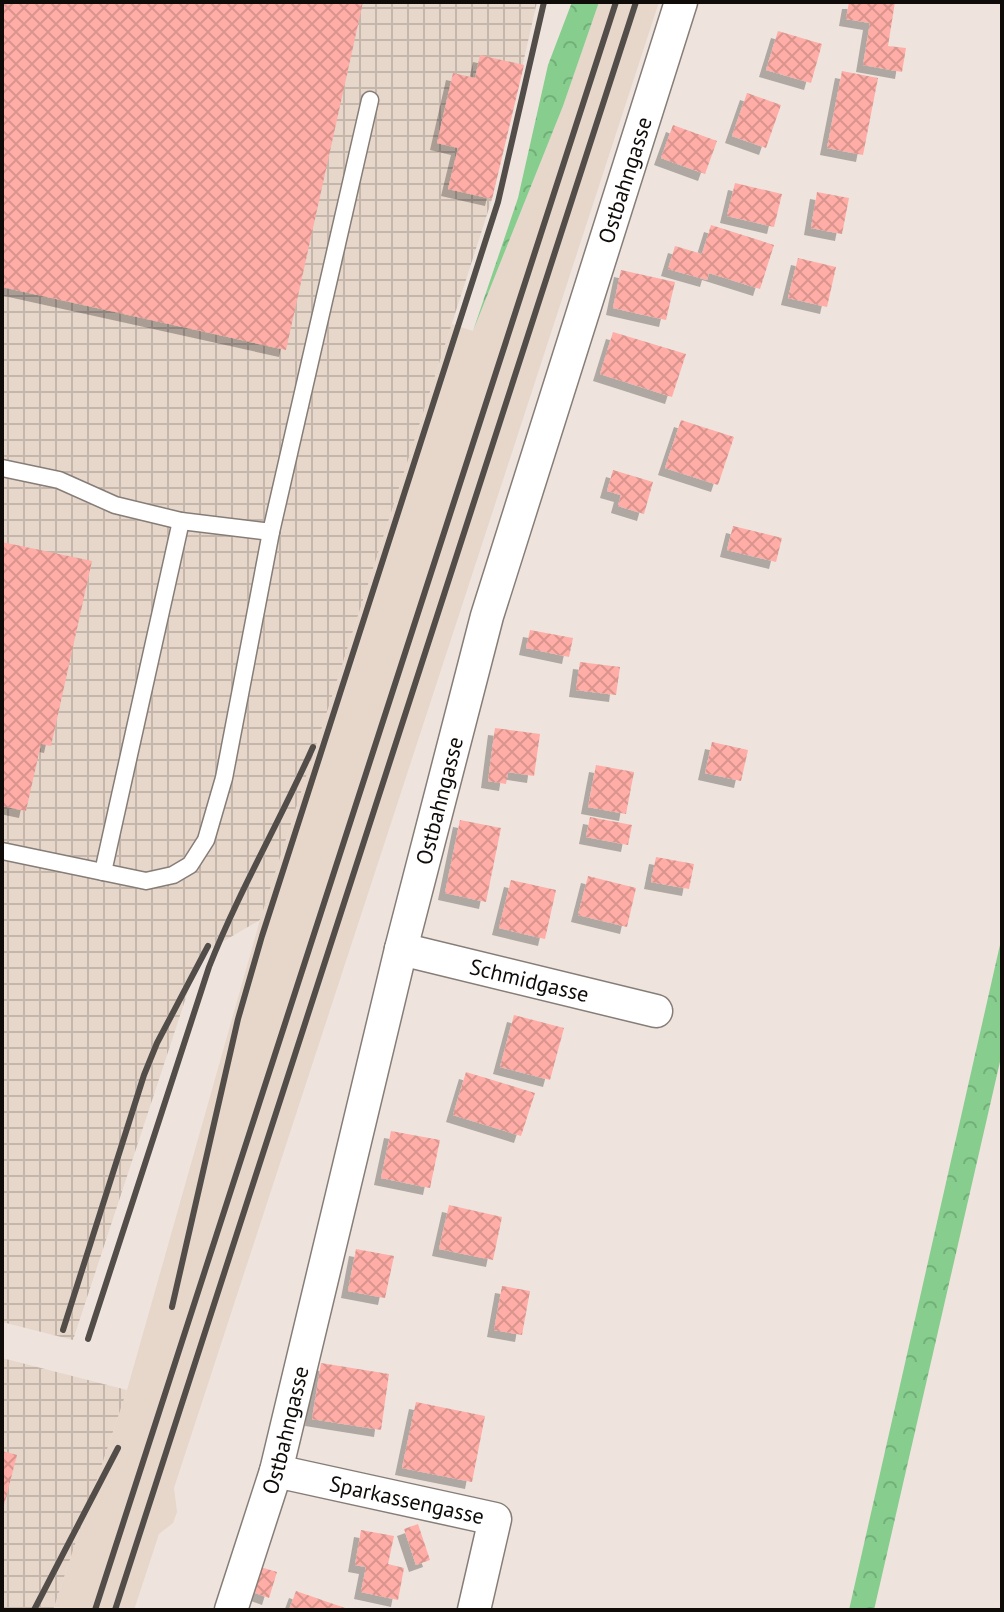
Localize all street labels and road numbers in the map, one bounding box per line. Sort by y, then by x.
street label: Ostbahngasse [592,113,658,247]
street label: Ostbahngasse [409,734,469,868]
street label: Schmidgasse [467,952,592,1008]
street label: Ostbahngasse [255,1363,315,1498]
street label: Sparkassengasse [327,1469,487,1530]

